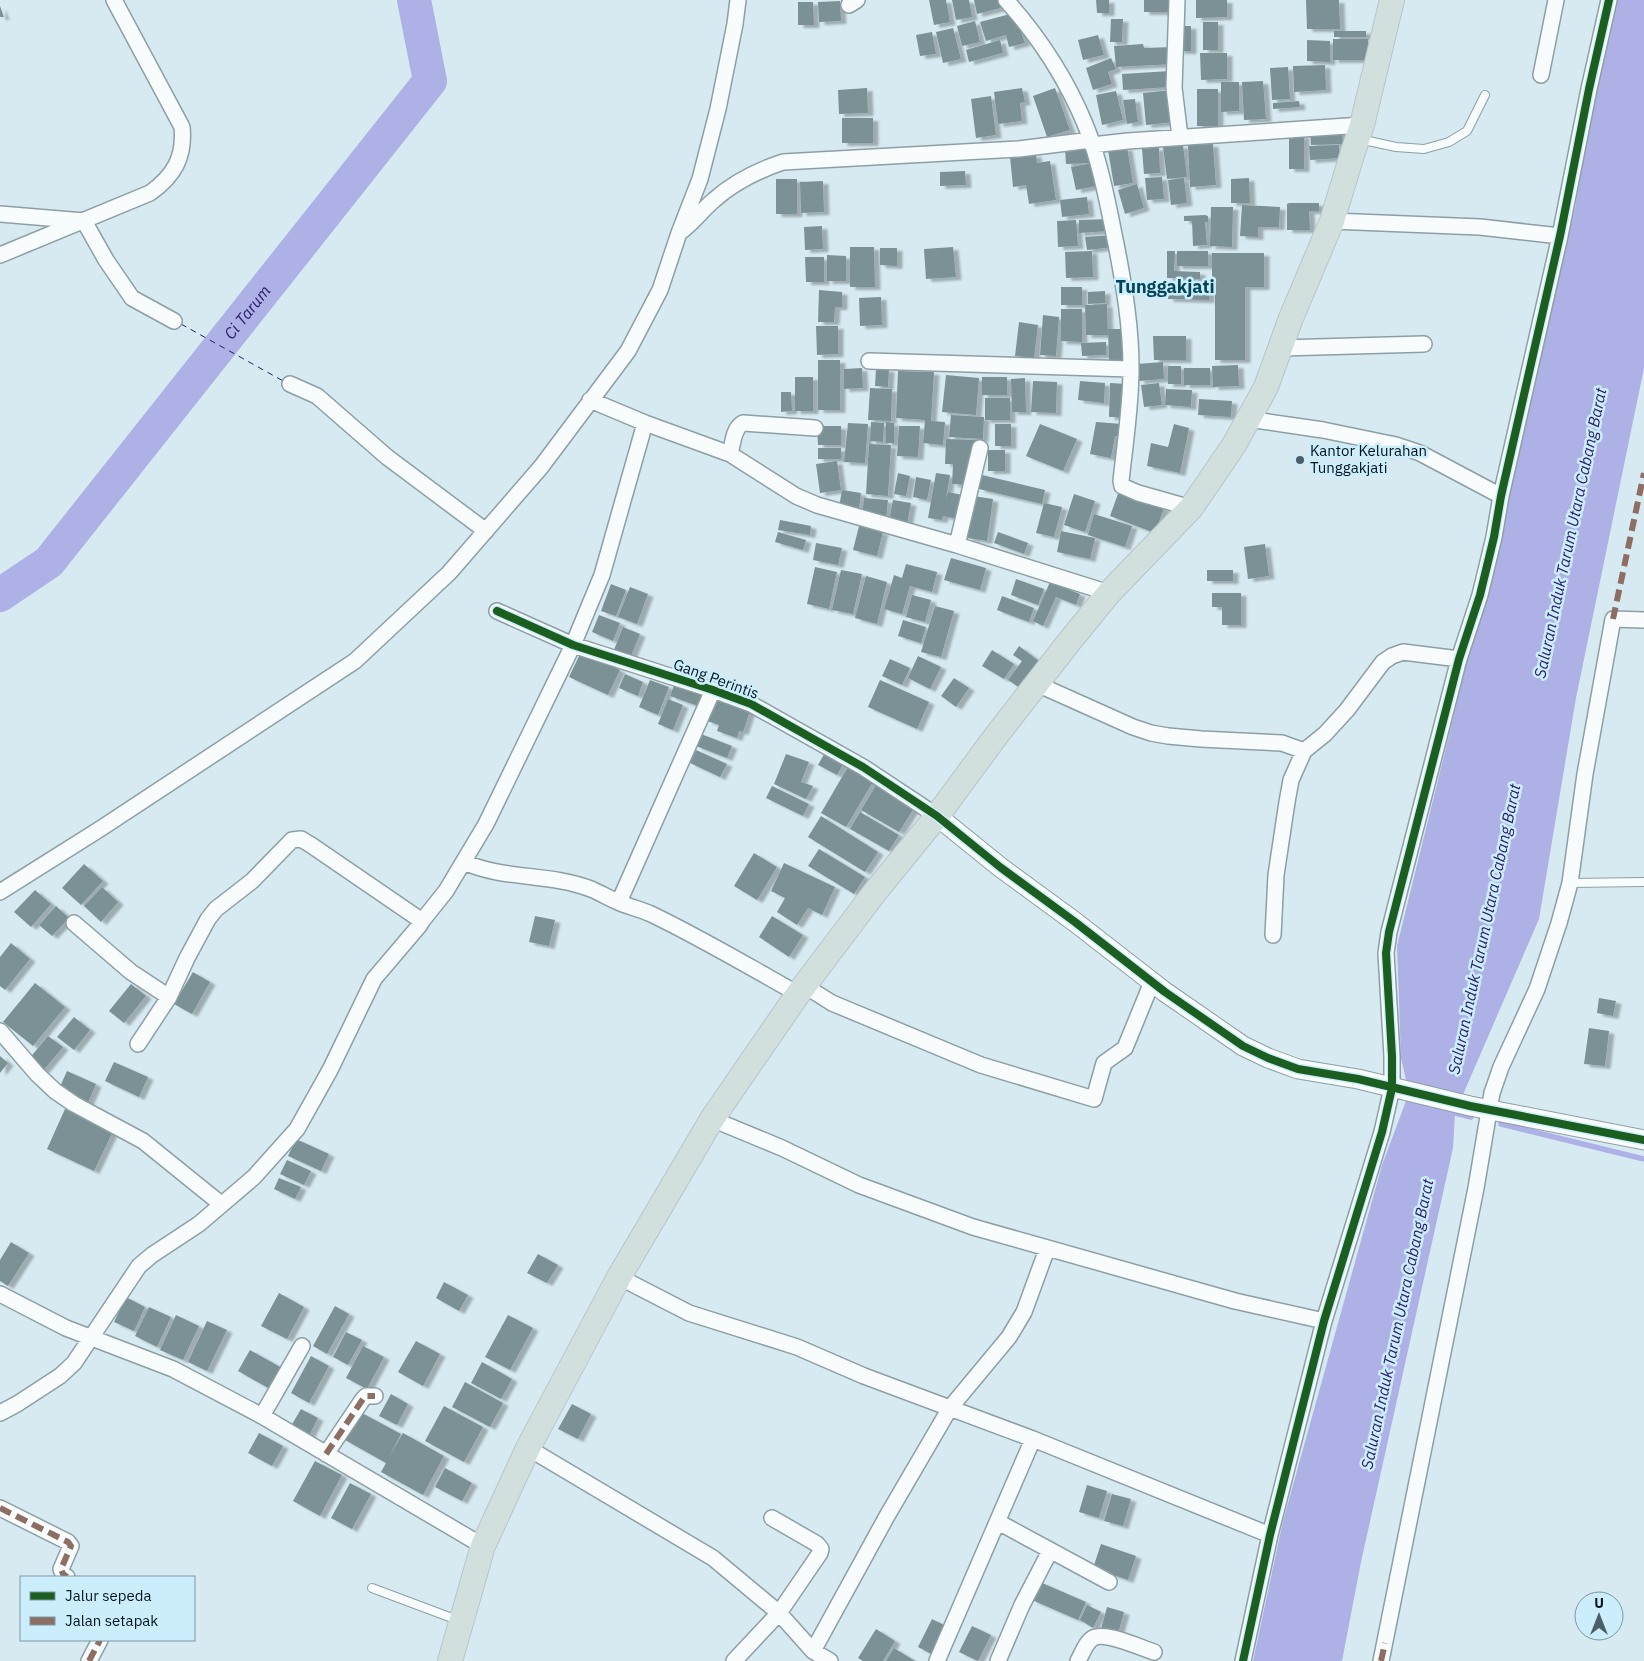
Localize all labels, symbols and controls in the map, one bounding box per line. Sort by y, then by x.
district label: Tunggakjati [1115,275,1215,298]
water label: Ci Tarum [220,281,275,343]
water label: Saluran Induk Tarum Utara Cabang Barat [1529,385,1611,680]
place label: Kantor Kelurahan Tunggakjati [1310,441,1427,477]
marker: Kantor Kelurahan Tunggakjati [1294,454,1306,466]
street label: Gang Perintis [671,654,761,703]
water label: Saluran Induk Tarum Utara Cabang Barat [1443,781,1525,1076]
water label: Saluran Induk Tarum Utara Cabang Barat [1356,1176,1438,1471]
legend [20,1576,195,1641]
text: Jalur sepeda [65,1586,152,1605]
north arrow [1574,1591,1624,1641]
text: U [1594,1594,1604,1612]
text: Jalan setapak [65,1611,158,1630]

